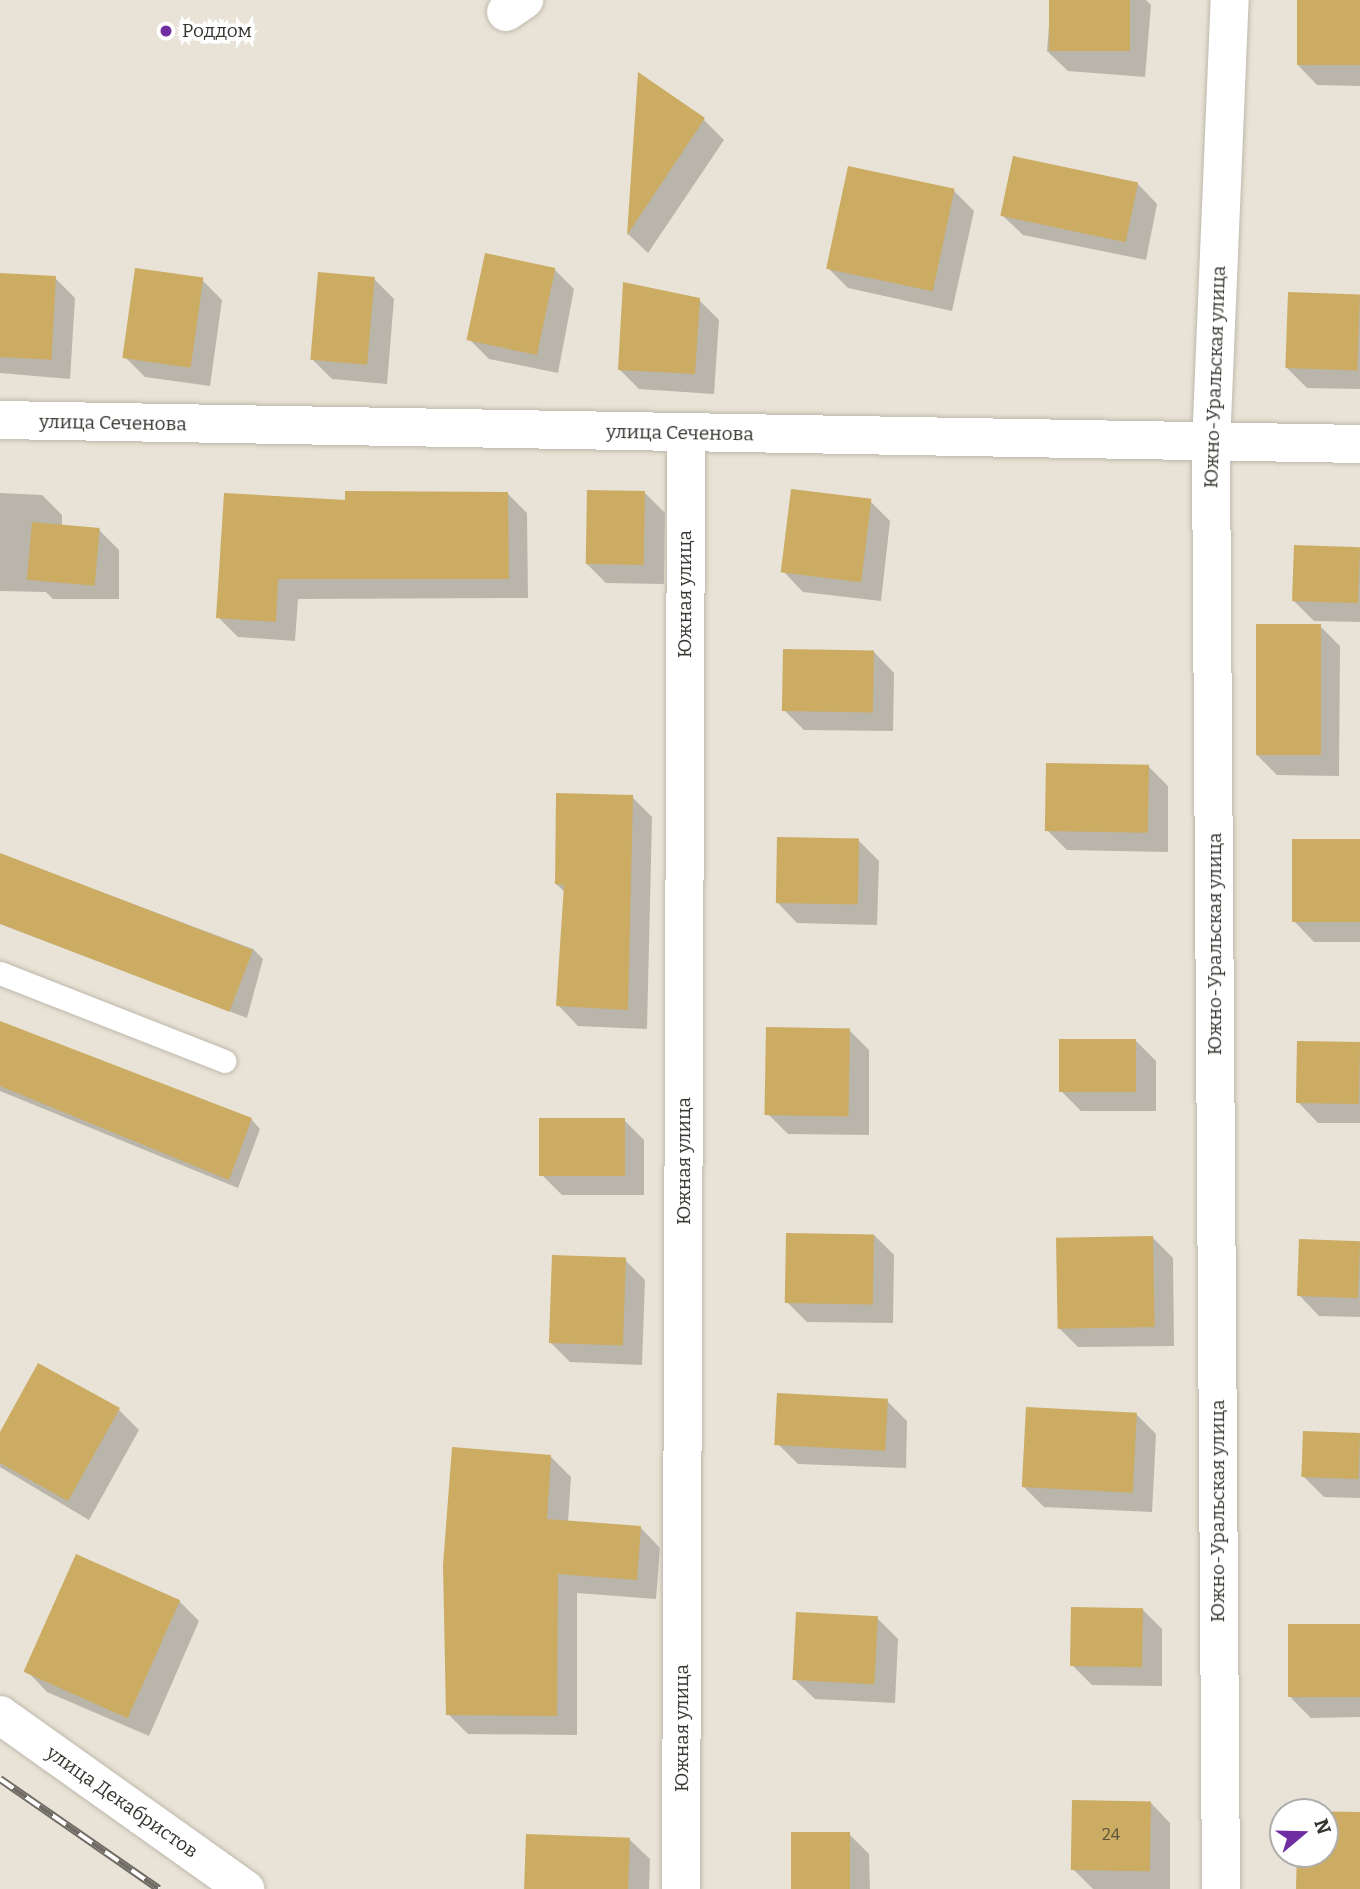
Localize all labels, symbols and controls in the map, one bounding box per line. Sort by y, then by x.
place label: Роддом [182,20,252,42]
marker: Роддом [156,21,176,41]
street label: Южно-Уральская улица [1200,265,1230,489]
street label: улица Сеченова [39,410,187,436]
street label: улица Сеченова [606,420,754,446]
street label: Южная улица [674,530,696,658]
street label: Южно-Уральская улица [1204,833,1226,1055]
street label: Южная улица [673,1097,695,1225]
street label: Южно-Уральская улица [1207,1400,1229,1622]
street label: Южная улица [671,1664,693,1792]
street label: улица Декабристов [42,1741,202,1863]
north arrow [1269,1798,1339,1868]
text: N [1309,1816,1336,1837]
house number: 24 [1102,1825,1120,1845]

